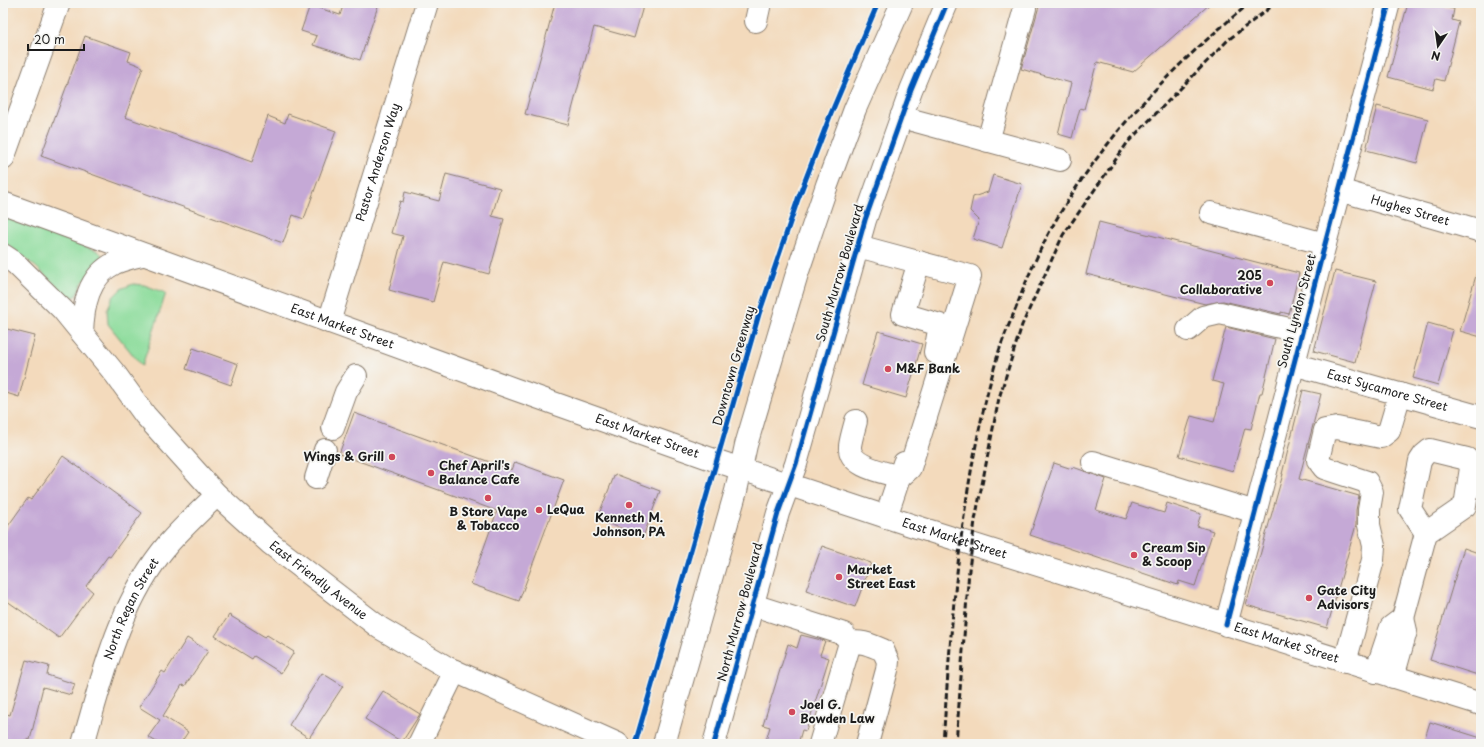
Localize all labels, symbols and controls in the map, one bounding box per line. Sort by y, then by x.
scale bar [28,26,84,52]
north arrow [1418,26,1458,66]
text: 20 m [34,30,65,48]
text: N [1429,47,1442,65]
street label: Pastor Anderson Way [350,101,404,224]
street label: Hughes Street [1369,190,1452,229]
street label: South Murrow Boulevard [811,201,868,344]
street label: South Lyndon Street [1272,252,1320,370]
place label: 205 Collaborative [1180,266,1262,298]
marker: 205 Collaborative [1265,278,1275,288]
street label: East Market Street [288,298,397,353]
street label: Downtown Greenway [707,304,759,428]
place label: M&F Bank [896,359,960,377]
marker: M&F Bank [883,364,893,374]
street label: East Sycamore Street [1325,364,1450,415]
street label: East Market Street [593,409,702,462]
place label: Wings & Grill [303,447,384,465]
marker: Wings & Grill [387,452,397,462]
place label: Chef April's Balance Cafe [439,456,520,488]
marker: Chef April's Balance Cafe [426,468,436,478]
marker: B Store Vape & Tobacco [483,493,493,503]
place label: LeQua [547,500,585,518]
marker: Kenneth M. Johnson, PA [624,500,634,510]
place label: B Store Vape & Tobacco [449,502,527,534]
marker: LeQua [534,505,544,515]
place label: Kenneth M. Johnson, PA [593,508,666,540]
street label: East Market Street [900,513,1009,563]
street label: East Friendly Avenue [266,536,372,623]
place label: Cream Sip & Scoop [1142,538,1206,570]
street label: North Murrow Boulevard [712,540,766,683]
marker: Cream Sip & Scoop [1129,550,1139,560]
street label: North Regan Street [99,554,163,662]
place label: Market Street East [847,560,916,592]
marker: Market Street East [834,572,844,582]
place label: Gate City Advisors [1317,581,1376,613]
marker: Gate City Advisors [1304,593,1314,603]
street label: East Market Street [1232,617,1341,667]
place label: Joel G. Bowden Law [800,695,875,727]
marker: Joel G. Bowden Law [787,707,797,717]

